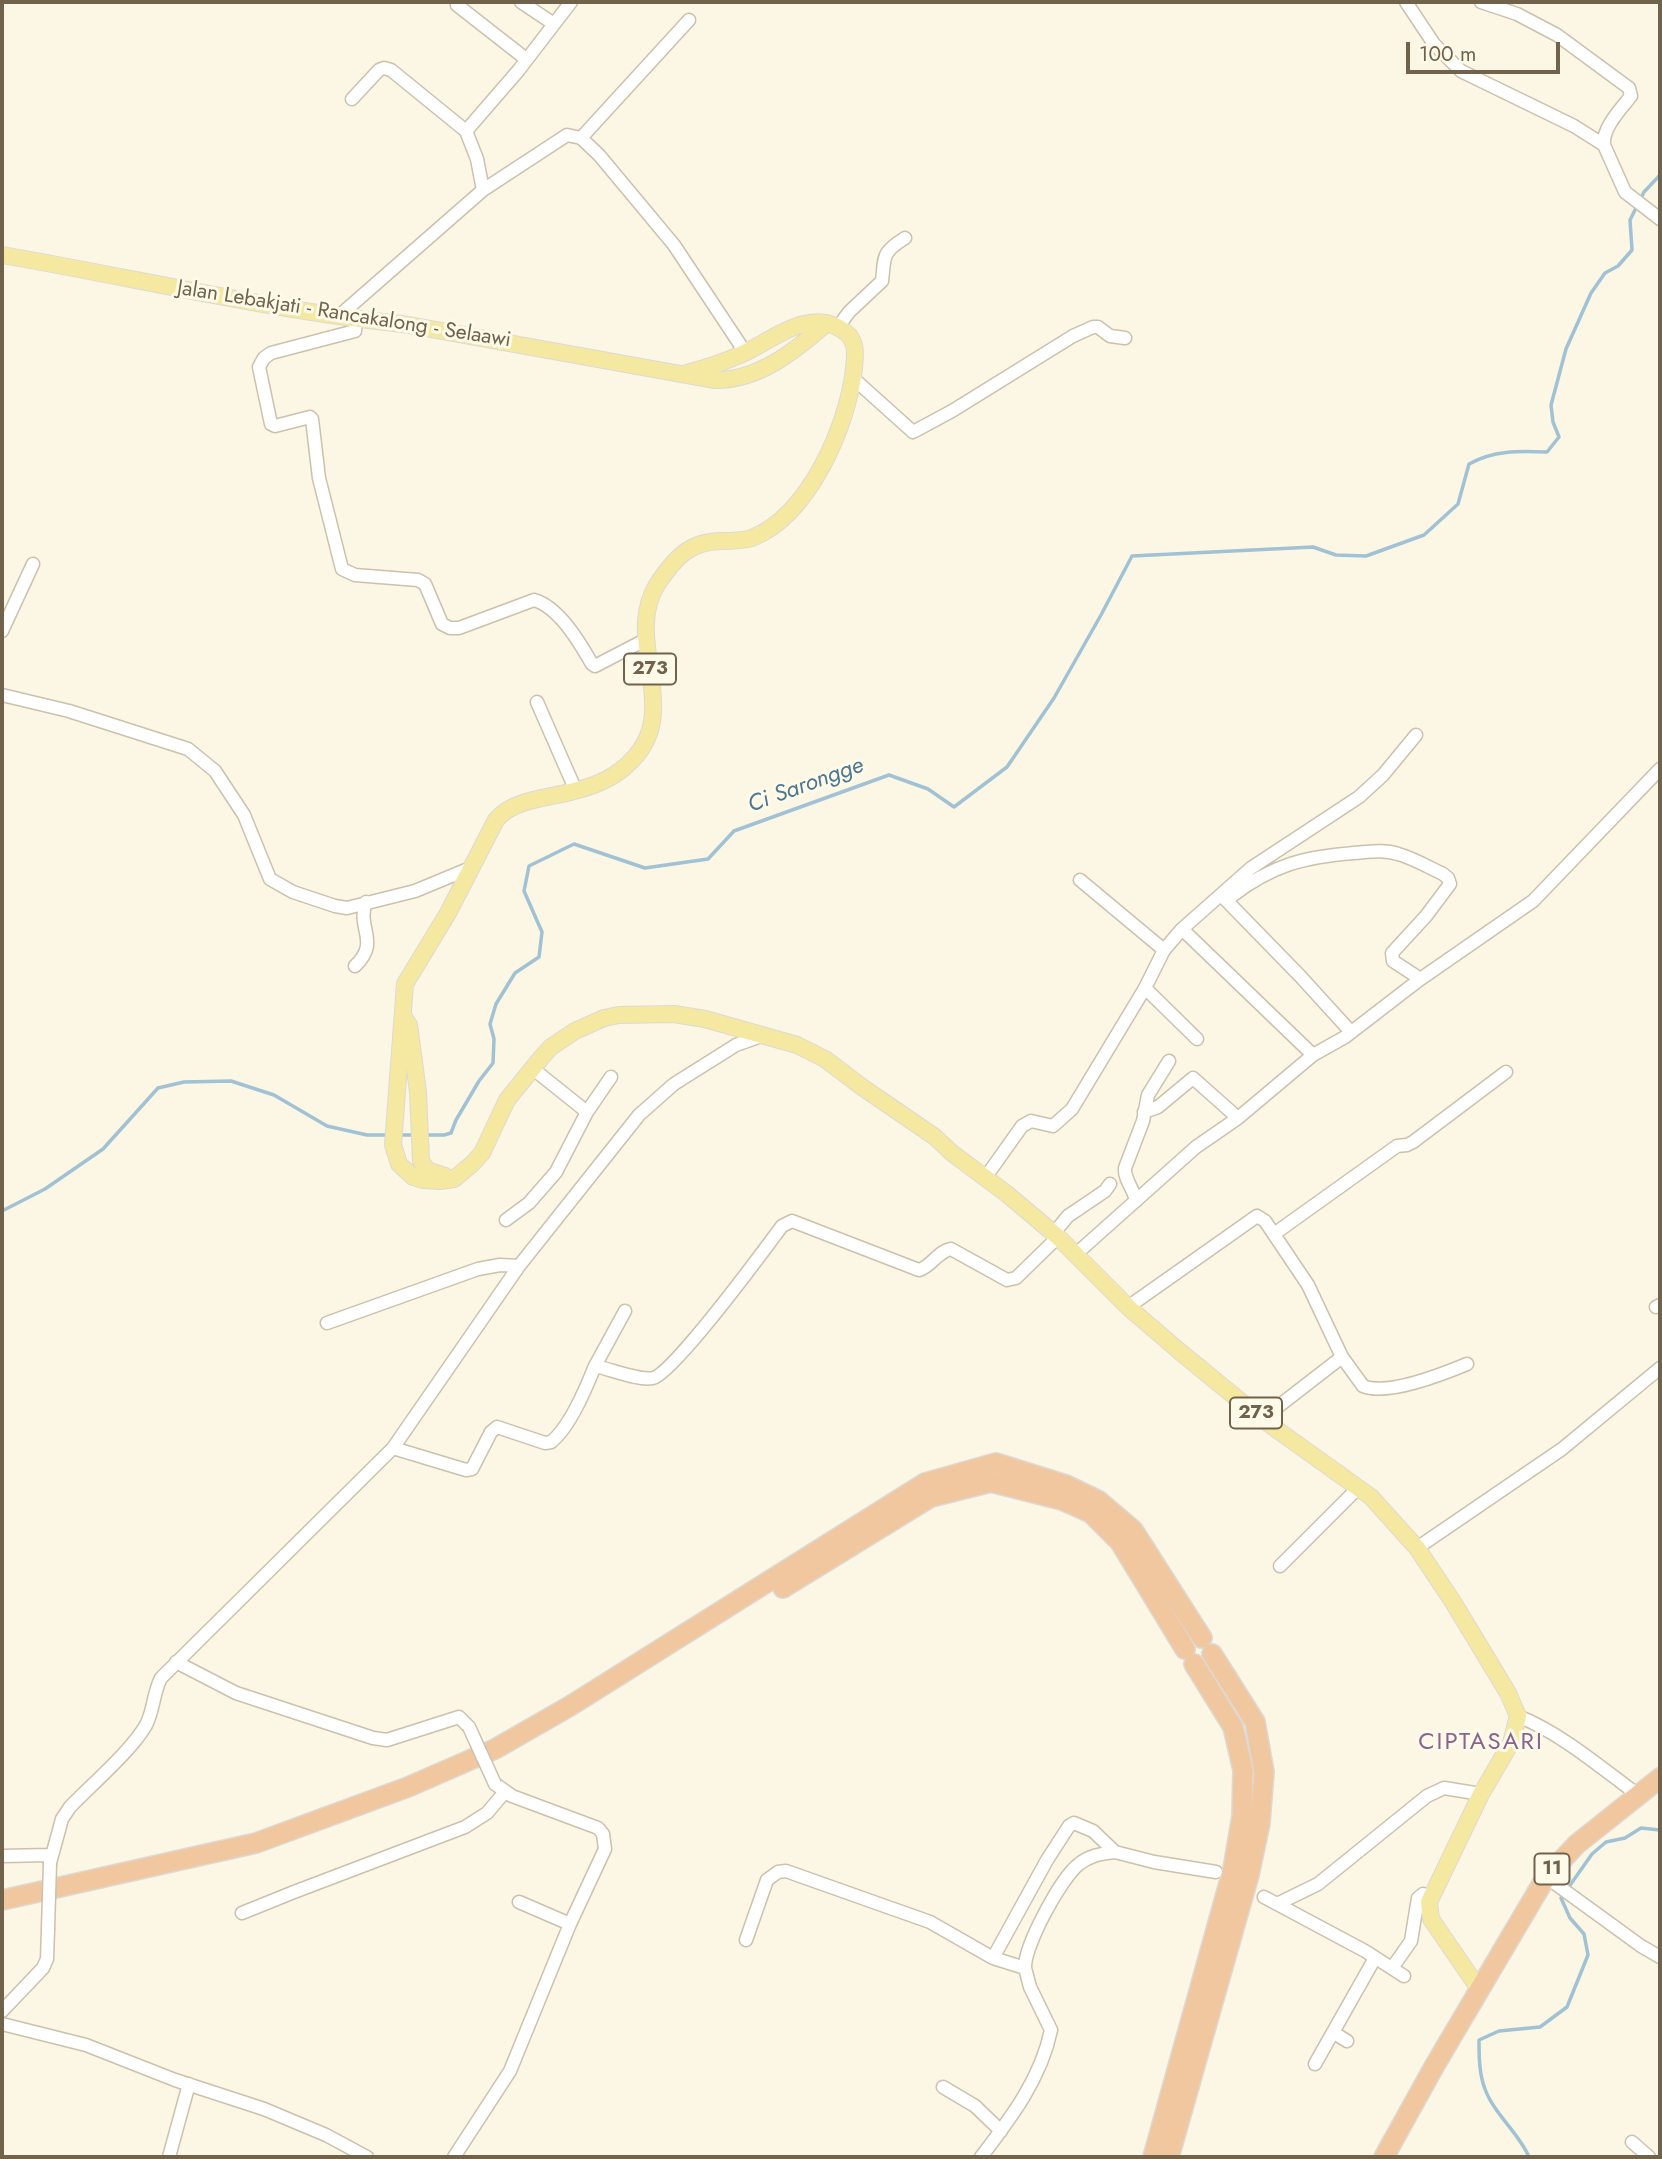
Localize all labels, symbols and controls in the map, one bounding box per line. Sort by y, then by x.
scale bar [1410,28,1564,72]
text: 100 m [1419,39,1476,69]
street label: Jalan Lebakjati - Rancakalong - Selaawi [175,276,513,354]
road number: 273 [624,654,676,684]
water label: Ci Sarongge [744,752,868,820]
road number: 273 [1230,1398,1282,1428]
district label: CIPTASARI [1419,1729,1543,1757]
road number: 11 [1534,1854,1570,1884]

